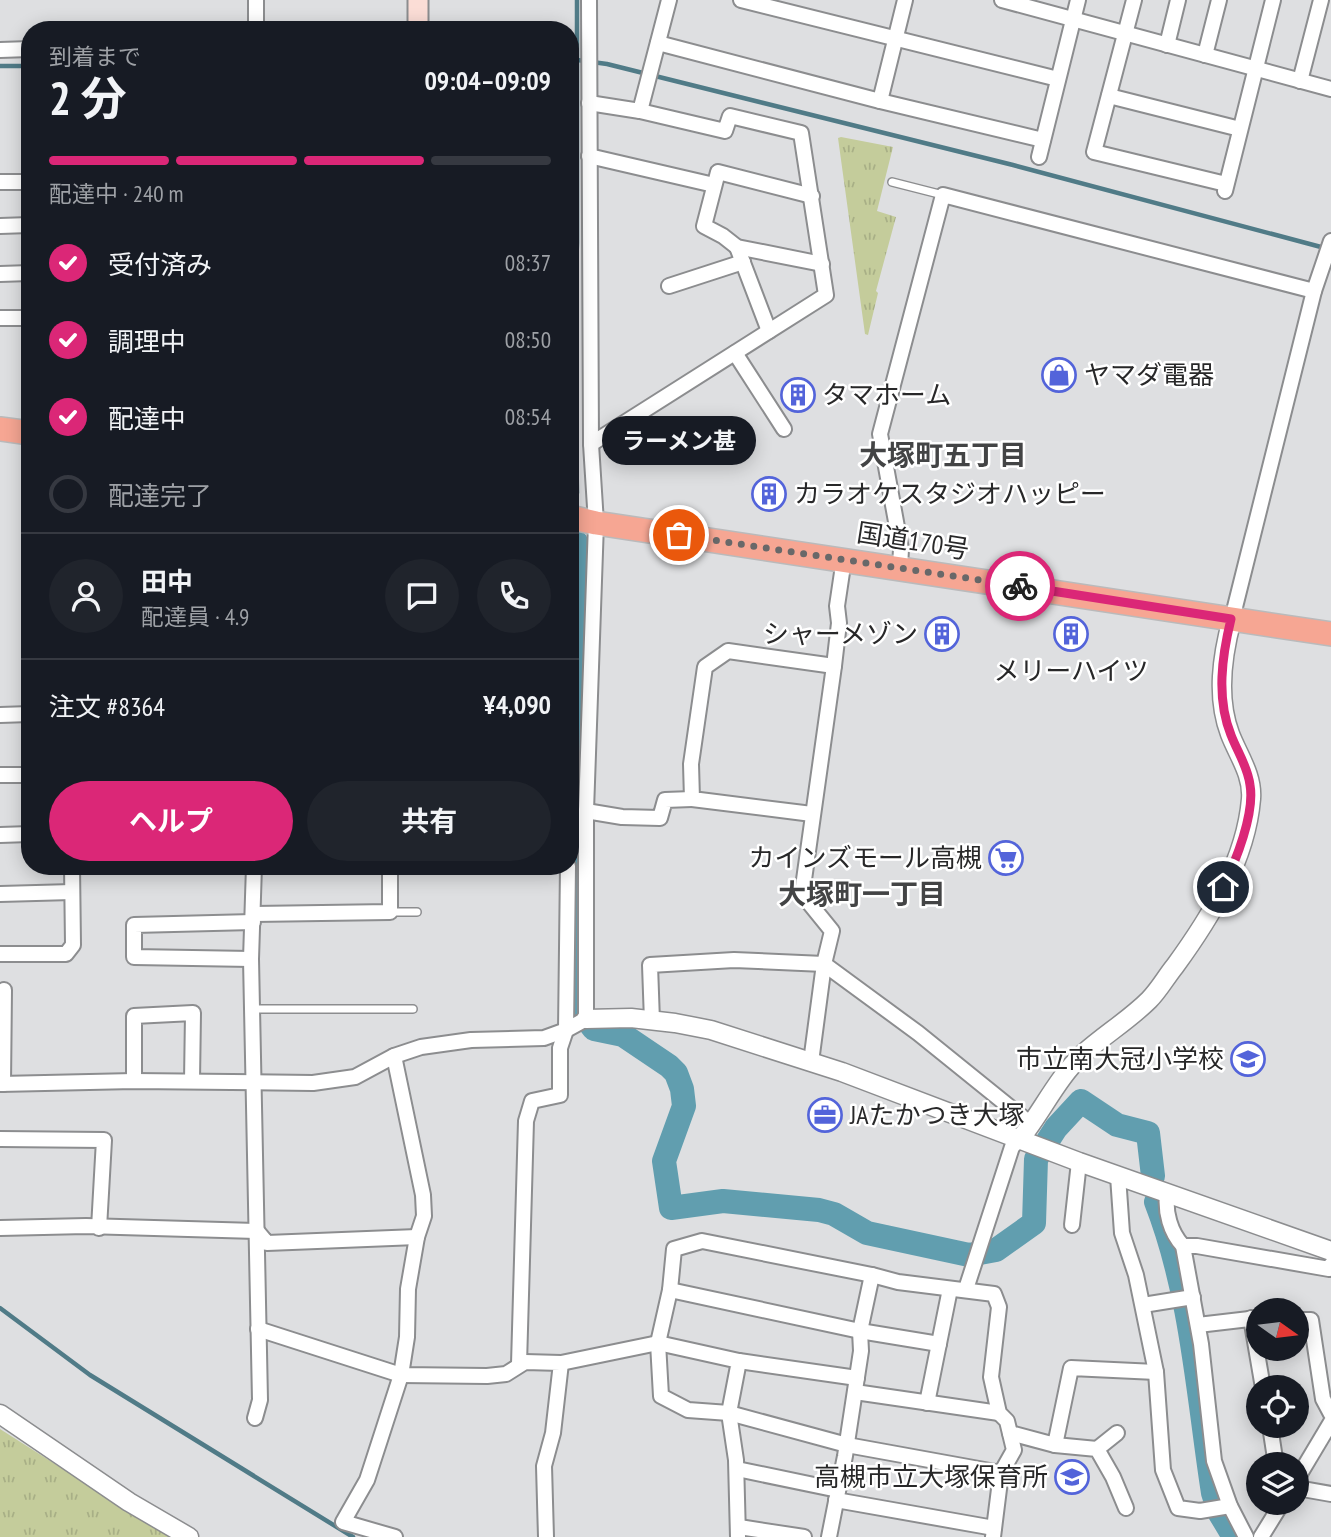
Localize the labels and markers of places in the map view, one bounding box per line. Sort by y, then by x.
shop icon: ヤマダ電器 [1040,356,1078,394]
place label: ヤマダ電器 [1084,358,1214,391]
building icon: タマホーム [779,376,817,414]
place label: タマホーム [822,378,951,411]
callout: ラーメン甚 [602,416,756,465]
building icon: カラオケスタジオハッピー [750,475,788,513]
place label: カラオケスタジオハッピー [794,477,1106,510]
pin [649,505,709,565]
building icon: シャーメゾン [923,615,961,653]
building icon: メリーハイツ [1052,615,1090,653]
place label: シャーメゾン [763,617,918,650]
place label: メリーハイツ [994,654,1148,687]
supermarket icon: カインズモール高槻 [987,839,1025,877]
place label: カインズモール高槻 [749,841,982,874]
pin [1193,857,1253,917]
school or university icon: 市立南大冠小学校 [1229,1040,1267,1078]
place label: 市立南大冠小学校 [1016,1042,1224,1075]
office icon: JAたかつき大塚 [806,1096,844,1134]
place label: JAたかつき大塚 [849,1098,1025,1131]
school or university icon: 高槻市立大塚保育所 [1053,1458,1091,1496]
place label: 高槻市立大塚保育所 [814,1460,1048,1493]

